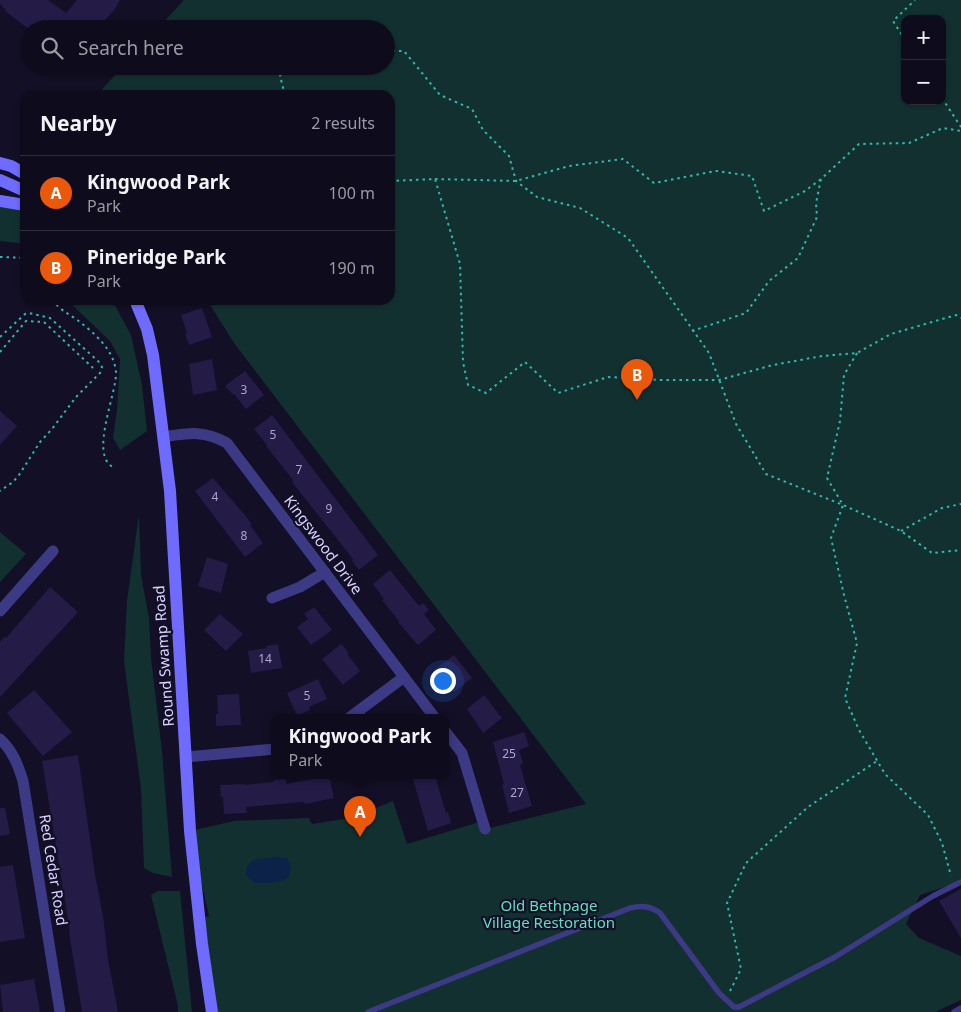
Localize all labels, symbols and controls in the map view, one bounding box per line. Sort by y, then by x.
map controls [901,15,946,105]
button: + [901,15,946,60]
search box [20,20,395,75]
icon: search [38,34,66,62]
text: Search here [78,35,184,61]
button: − [901,60,946,105]
text: Nearby [40,109,116,137]
text: 2 results [311,112,375,134]
text: Kingwood Park [87,169,230,195]
text: A [50,182,62,204]
text: 100 m [328,182,375,204]
text: Park [87,195,121,217]
text: Pineridge Park [87,244,226,270]
text: B [51,257,61,279]
text: 190 m [328,257,375,279]
text: Park [87,270,121,292]
pin: B [621,359,653,400]
house number: 3 [241,381,248,398]
house number: 5 [270,426,277,443]
house number: 7 [296,461,303,478]
house number: 4 [212,488,219,505]
street label: Kingswood Drive [280,491,368,598]
house number: 9 [326,500,333,517]
house number: 8 [241,527,248,544]
street label: Round Swamp Road [148,585,178,727]
house number: 14 [258,650,272,667]
your location [430,668,456,694]
house number: 5 [304,687,311,704]
popup [271,714,449,779]
text: Kingwood Park [288,723,432,749]
house number: 25 [502,745,516,762]
text: Park [288,749,322,771]
house number: 27 [510,784,524,801]
pin: A [344,796,376,837]
street label: Red Cedar Road [35,813,73,927]
park label: Old Bethpage Village Restoration [483,895,615,932]

